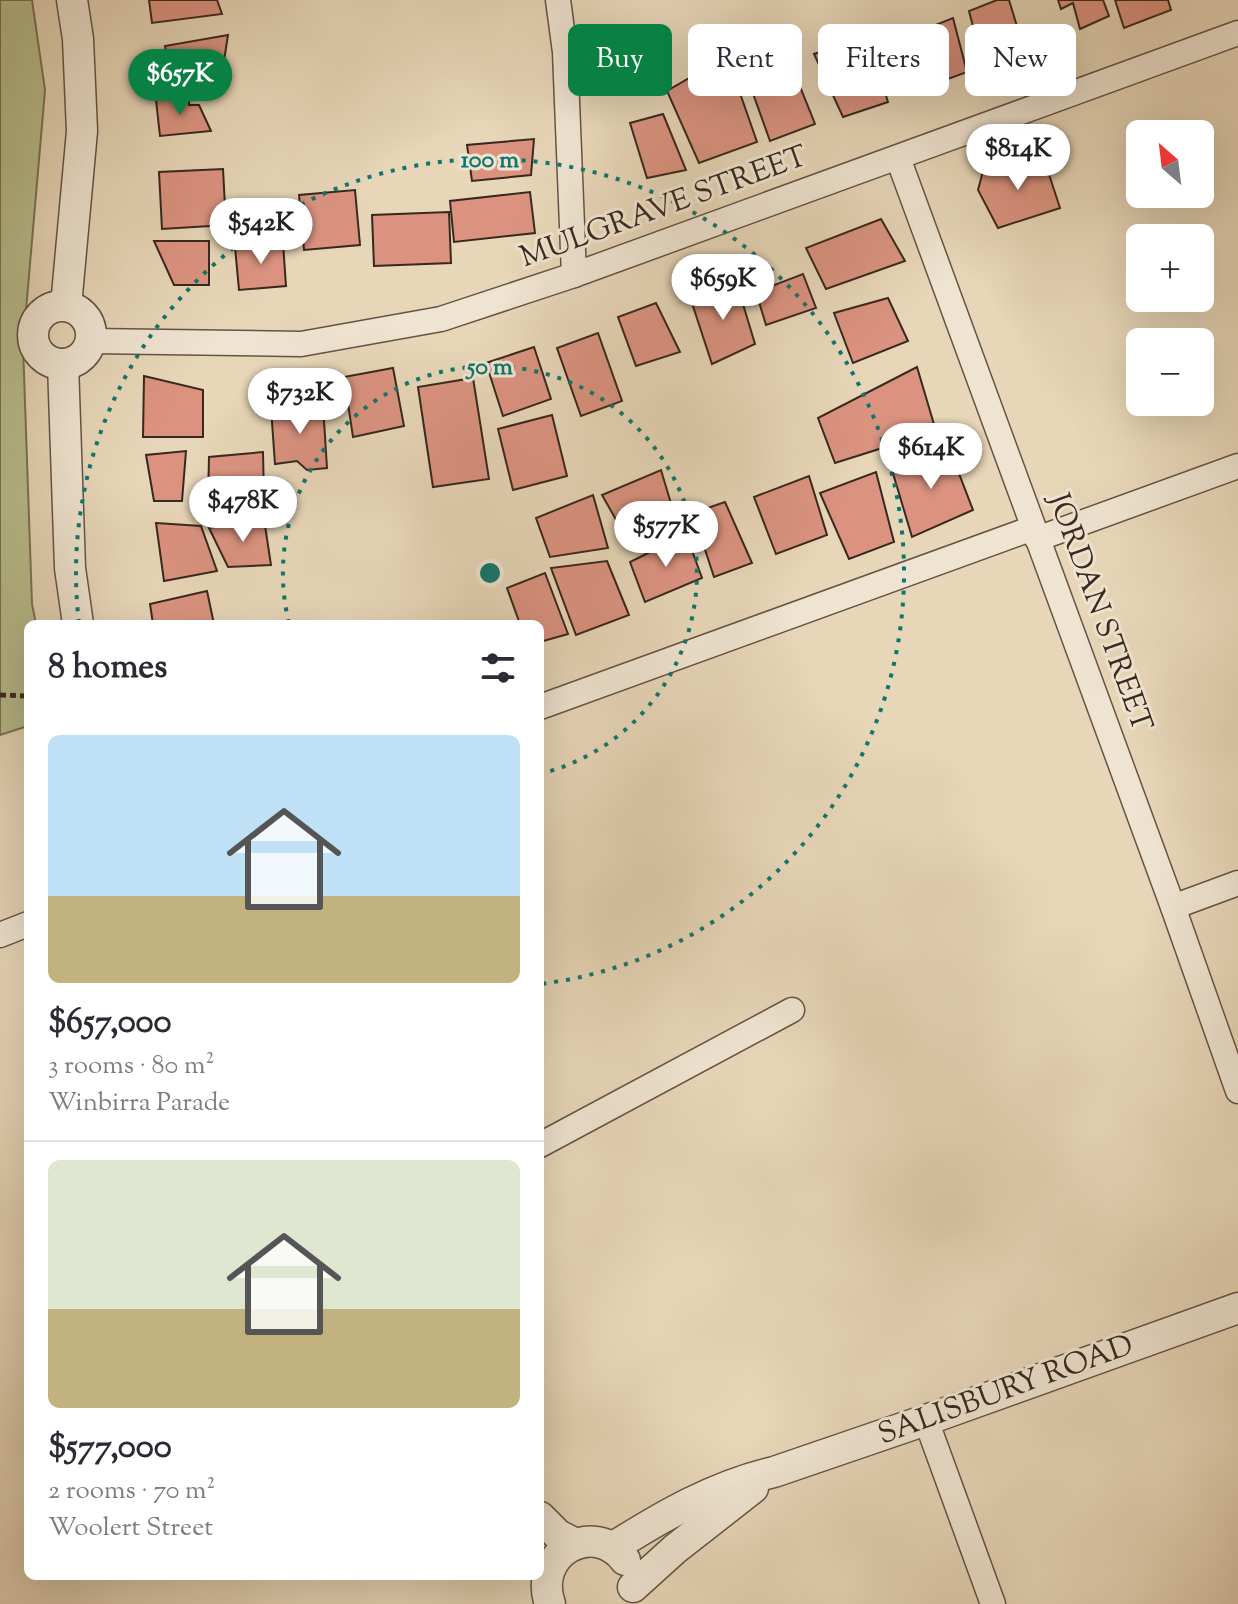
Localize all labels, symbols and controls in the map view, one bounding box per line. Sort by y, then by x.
chip: Buy [568,24,672,96]
chip: Rent [688,24,802,96]
chip: Filters [818,24,949,96]
chip: New [965,24,1076,96]
pin: $657K [124,49,236,117]
text: $657K [146,56,214,93]
north arrow [1126,120,1214,208]
map controls [1126,120,1214,416]
pin: $814K [962,124,1074,192]
text: $814K [984,131,1052,168]
street label: MULGRAVE STREET [514,136,814,280]
text: 100 m [461,144,519,178]
pin: $542K [205,198,317,266]
text: $542K [228,205,294,242]
button: + [1126,224,1214,312]
pin: $659K [667,254,779,322]
text: $659K [689,261,757,298]
button: − [1126,328,1214,416]
text: 50 m [465,351,513,385]
pin: $732K [244,368,356,436]
text: $732K [266,375,334,412]
pin: $614K [875,423,987,491]
text: $614K [897,430,965,467]
pin: $478K [187,476,299,544]
text: $478K [207,483,279,520]
street label: JORDAN STREET [1035,486,1162,738]
pin: $577K [610,501,722,569]
text: $577K [632,508,700,545]
centre of rings [476,559,504,587]
text: 8 homes [48,644,167,693]
icon: filters [476,646,520,690]
icon: home [212,787,356,931]
text: $657,000 [48,999,172,1048]
text: 3 rooms · 80 m² [48,1048,214,1085]
text: Winbirra Parade [48,1085,230,1122]
icon: home [212,1212,356,1356]
street label: SALISBURY ROAD [872,1325,1140,1457]
text: $577,000 [48,1424,172,1473]
text: 2 rooms · 70 m² [48,1473,215,1510]
text: Woolert Street [48,1510,213,1547]

